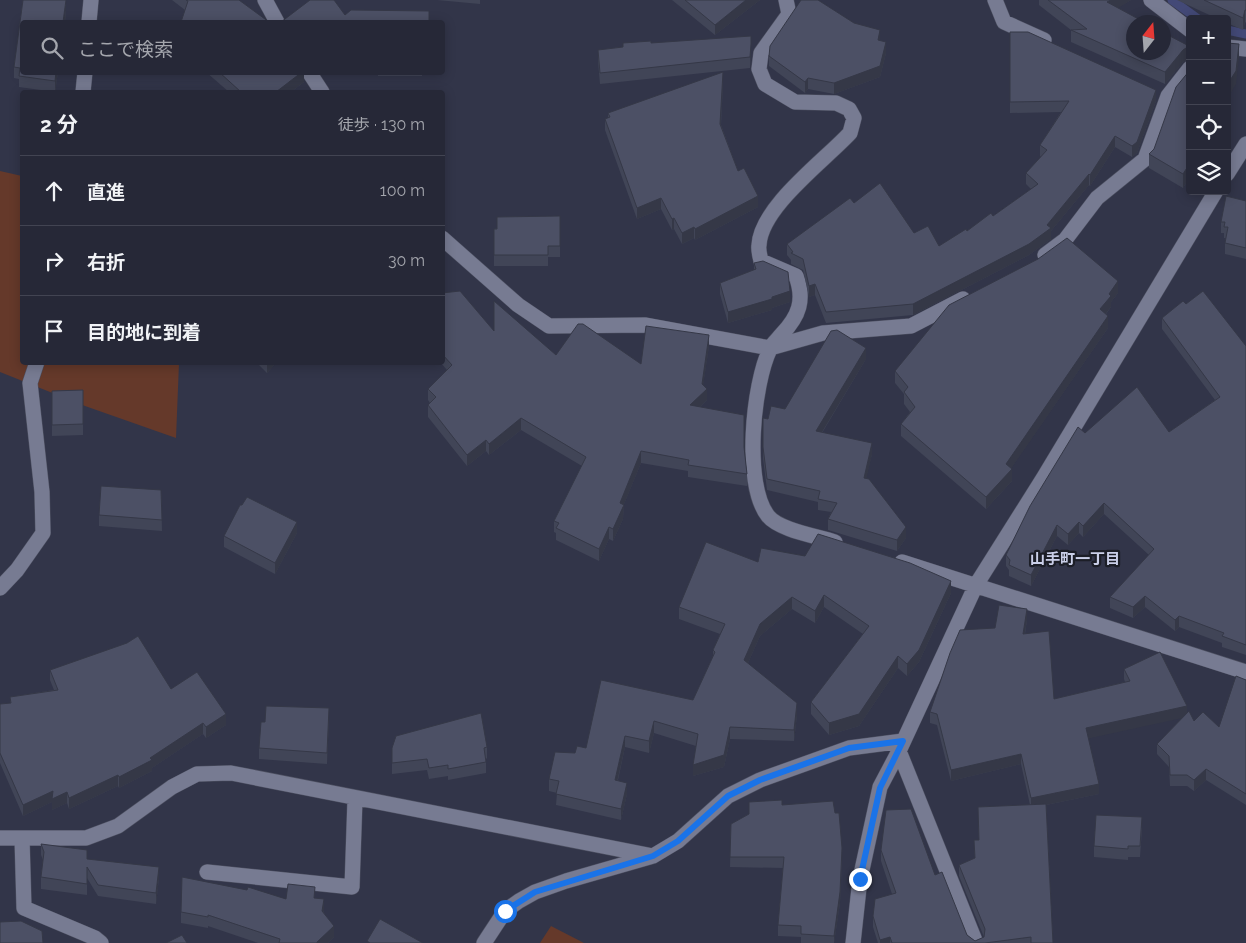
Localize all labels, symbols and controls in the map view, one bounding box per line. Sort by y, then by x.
north arrow [1126,15,1171,60]
map controls [1186,15,1231,195]
button: + [1186,15,1231,60]
search box [20,20,445,75]
icon: search [38,34,66,62]
text: ここで検索 [78,38,173,60]
button: − [1186,60,1231,105]
button: locate [1186,105,1231,150]
text: 2 分 [40,112,78,137]
text: 徒歩 · 130 m [338,115,425,134]
button: layers [1186,150,1231,195]
icon: ahead [40,177,68,205]
text: 直進 [87,181,125,203]
text: 100 m [380,181,425,200]
icon: right [40,247,68,275]
text: 右折 [87,251,125,273]
text: 30 m [388,251,425,270]
icon: arrive [40,317,68,345]
text: 目的地に到着 [87,321,201,343]
district label: 山手町一丁目 [1030,550,1120,568]
route end [849,868,872,891]
route start [494,900,517,923]

